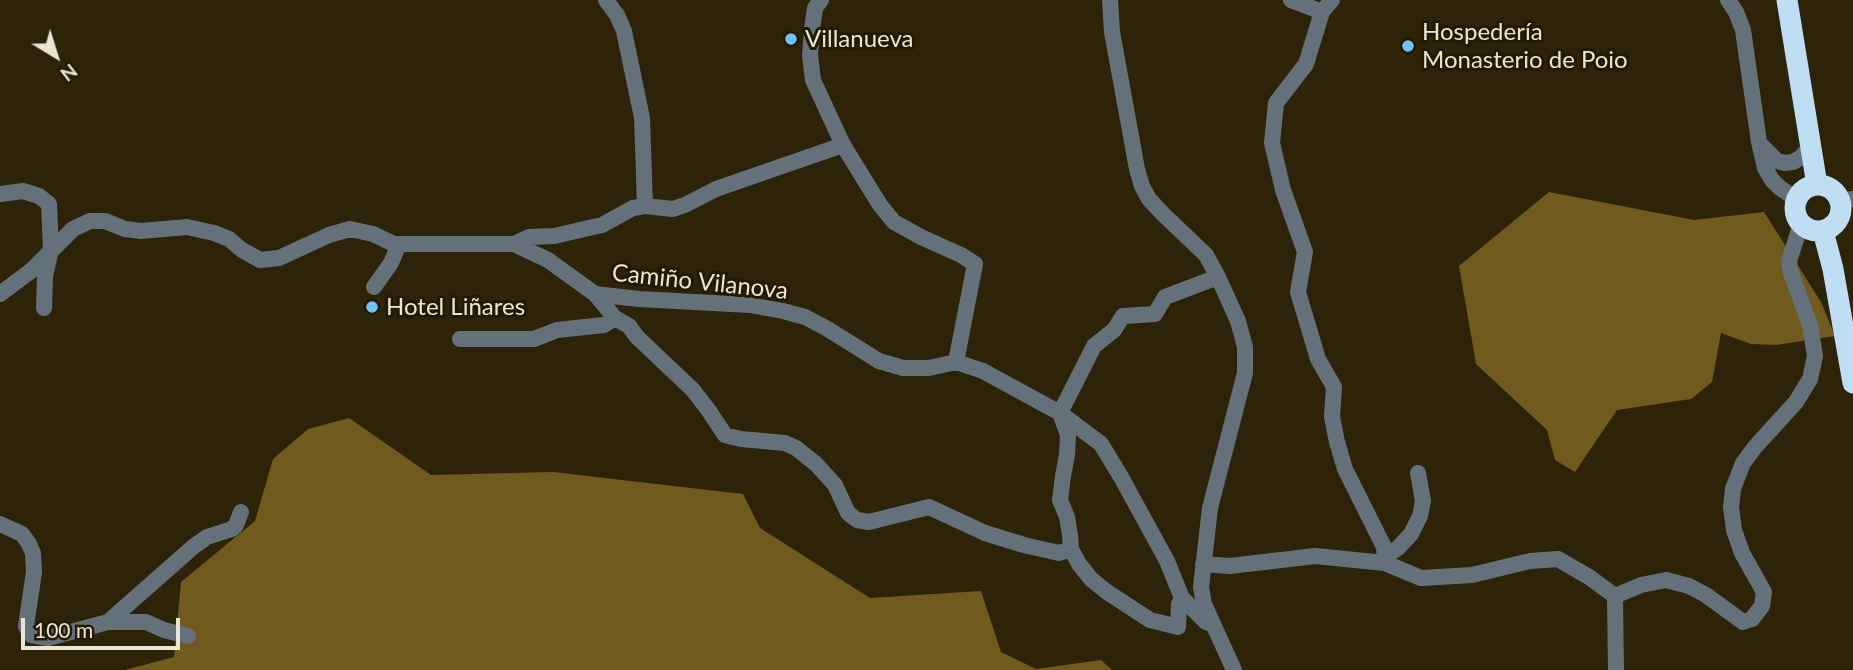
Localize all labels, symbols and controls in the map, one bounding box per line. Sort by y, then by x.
place label: Hospedería Monasterio de Poio [1422,18,1628,74]
north arrow [21,21,91,91]
place label: Villanueva [805,25,913,53]
marker: Villanueva [783,31,799,47]
marker: Hospedería Monasterio de Poio [1400,38,1416,54]
text: N [56,59,82,87]
street label: Camiño Vilanova [611,258,789,306]
place label: Hotel Liñares [386,293,525,321]
marker: Hotel Liñares [364,299,380,315]
scale bar [24,604,184,648]
text: 100 m [34,617,93,642]

